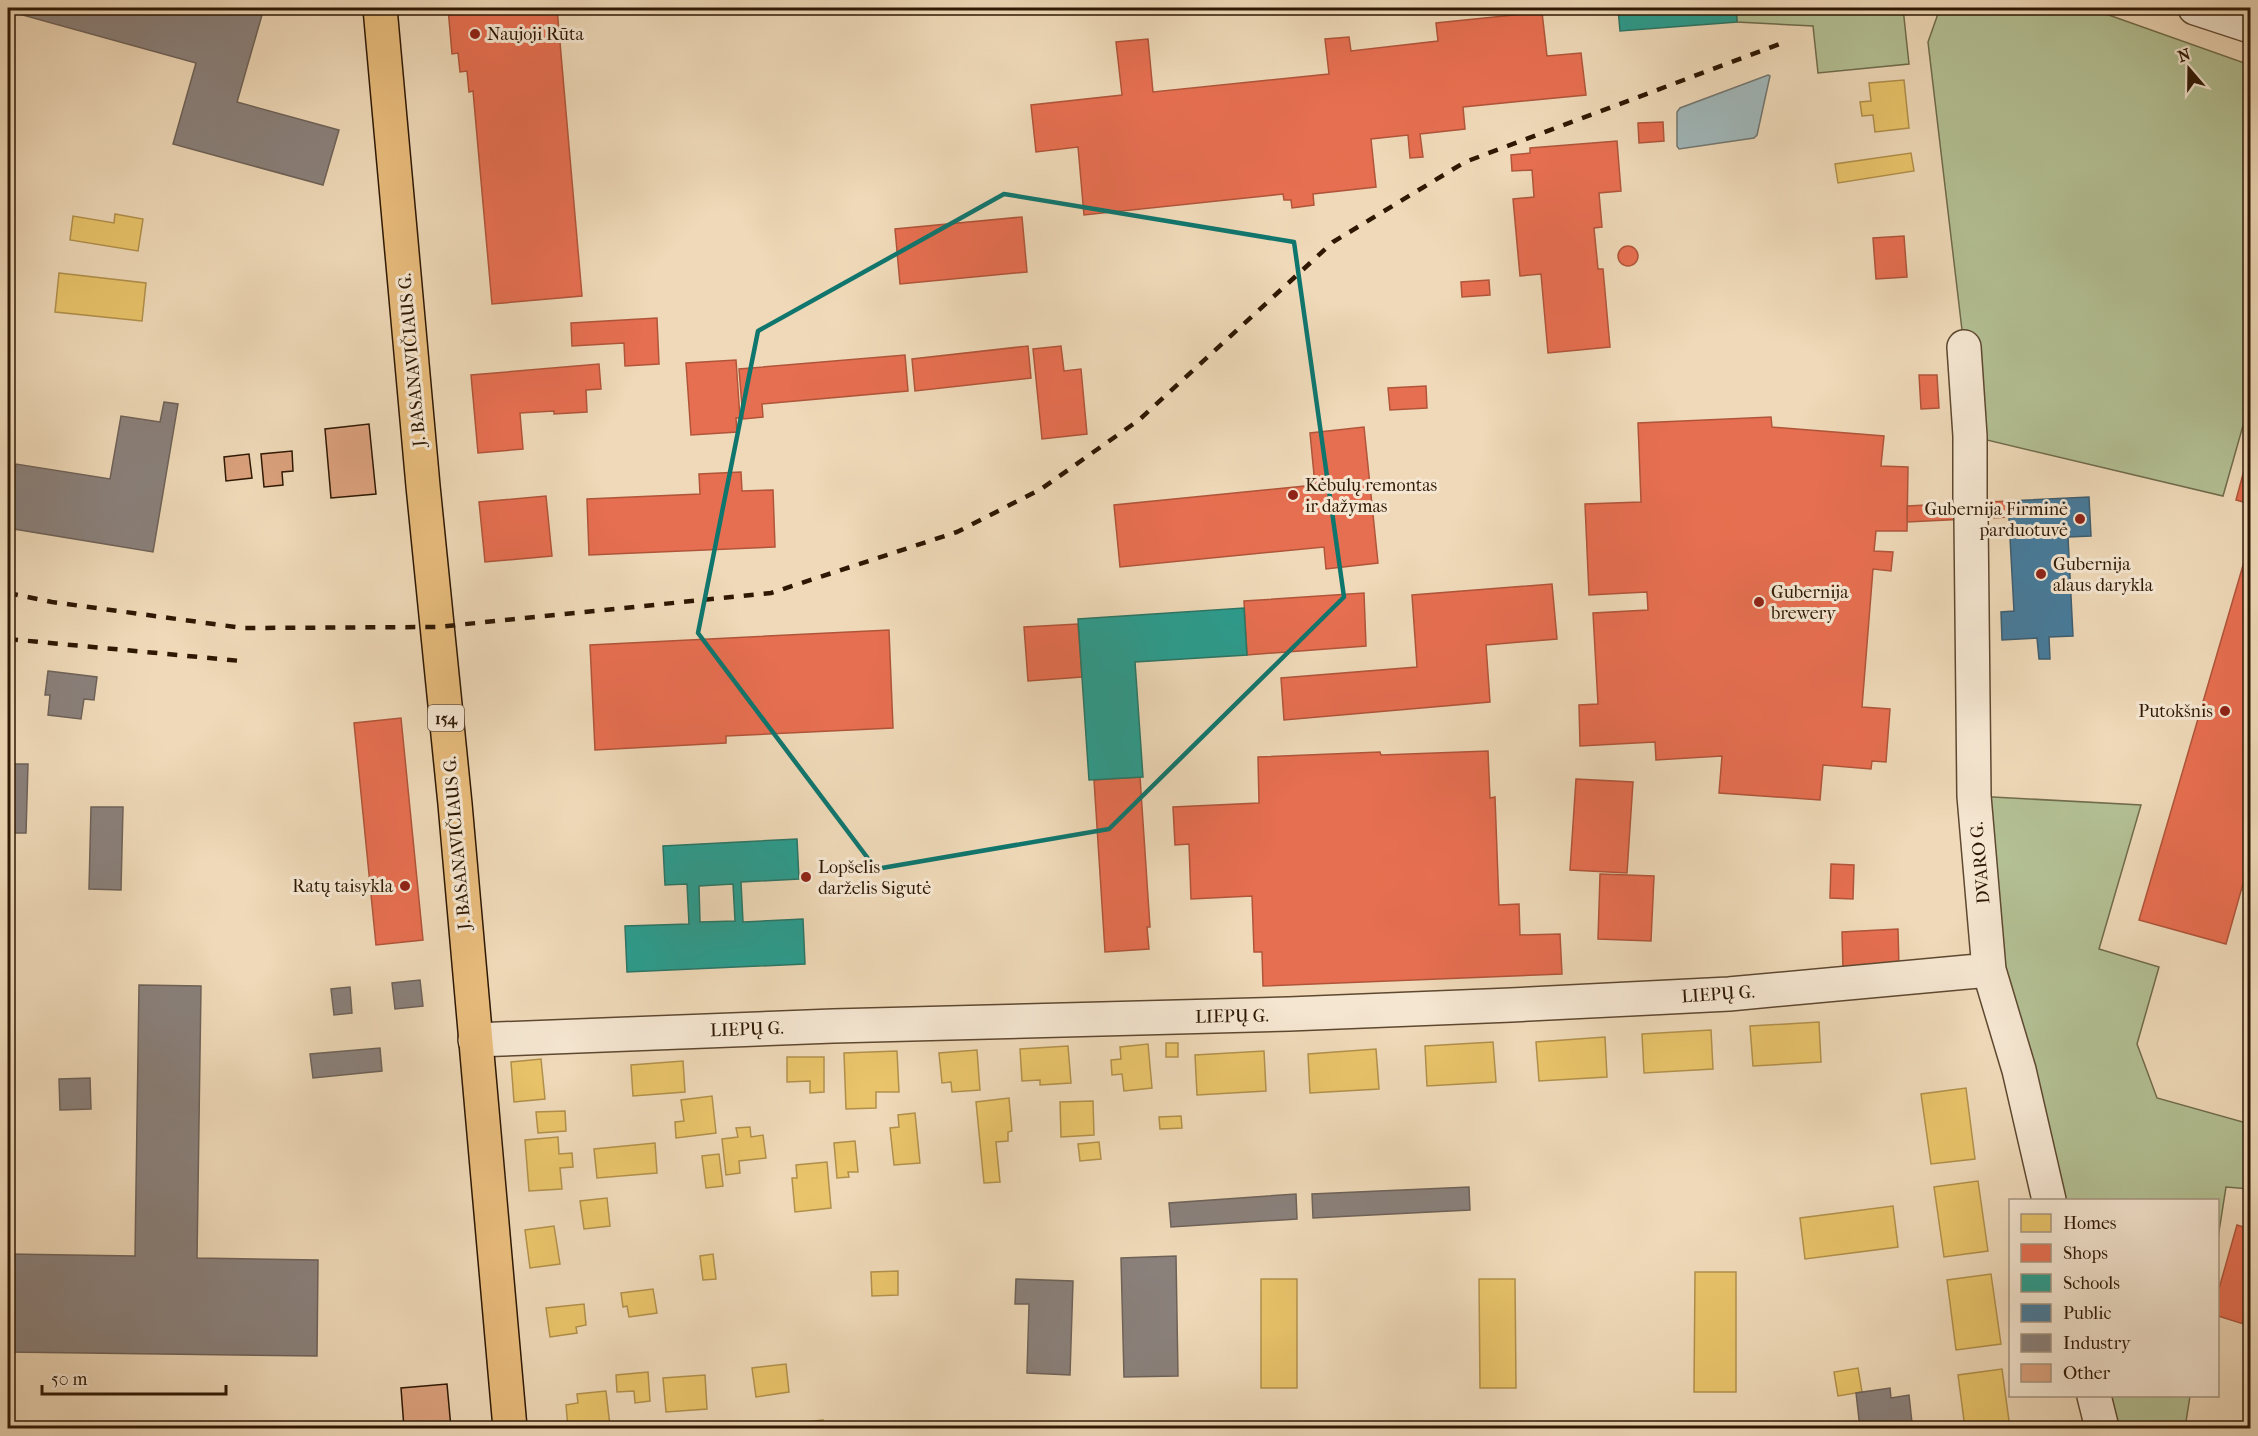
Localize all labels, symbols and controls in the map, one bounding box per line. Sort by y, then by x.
place label: Naujoji Rūta [487,24,584,45]
marker: Naujoji Rūta [468,27,482,41]
north arrow [2159,39,2219,99]
text: N [2175,44,2194,66]
street label: J. BASANAVIČIAUS G. [392,272,431,450]
place label: Kėbulų remontas ir dažymas [1305,475,1437,517]
marker: Kėbulų remontas ir dažymas [1286,488,1300,502]
place label: Gubernija Firminė parduotuvė [1924,499,2068,541]
marker: Gubernija Firminė parduotuvė [2073,512,2087,526]
place label: Gubernija alaus darykla [2053,554,2154,596]
marker: Gubernija alaus darykla [2034,567,2048,581]
place label: Gubernija brewery [1770,582,1849,624]
marker: Gubernija brewery [1752,595,1766,609]
place label: Putokšnis [2138,701,2213,722]
marker: Putokšnis [2218,704,2232,718]
road number: 154 [428,705,464,731]
street label: J. BASANAVIČIAUS G. [437,755,476,933]
street label: DVARO G. [1966,821,1995,905]
place label: Lopšelis darželis Sigutė [818,857,931,899]
marker: Lopšelis darželis Sigutė [799,870,813,884]
place label: Ratų taisykla [292,876,394,897]
marker: Ratų taisykla [398,879,412,893]
street label: LIEPŲ G. [1681,981,1756,1008]
street label: LIEPŲ G. [1195,1005,1269,1028]
street label: LIEPŲ G. [710,1018,784,1041]
legend [2009,1199,2219,1397]
text: Homes [2063,1213,2117,1234]
text: Shops [2063,1243,2108,1264]
text: Schools [2063,1273,2120,1294]
text: Public [2063,1303,2111,1324]
text: Industry [2063,1333,2132,1354]
scale bar [42,1358,226,1396]
text: Other [2063,1363,2111,1384]
text: 50 m [51,1369,88,1390]

